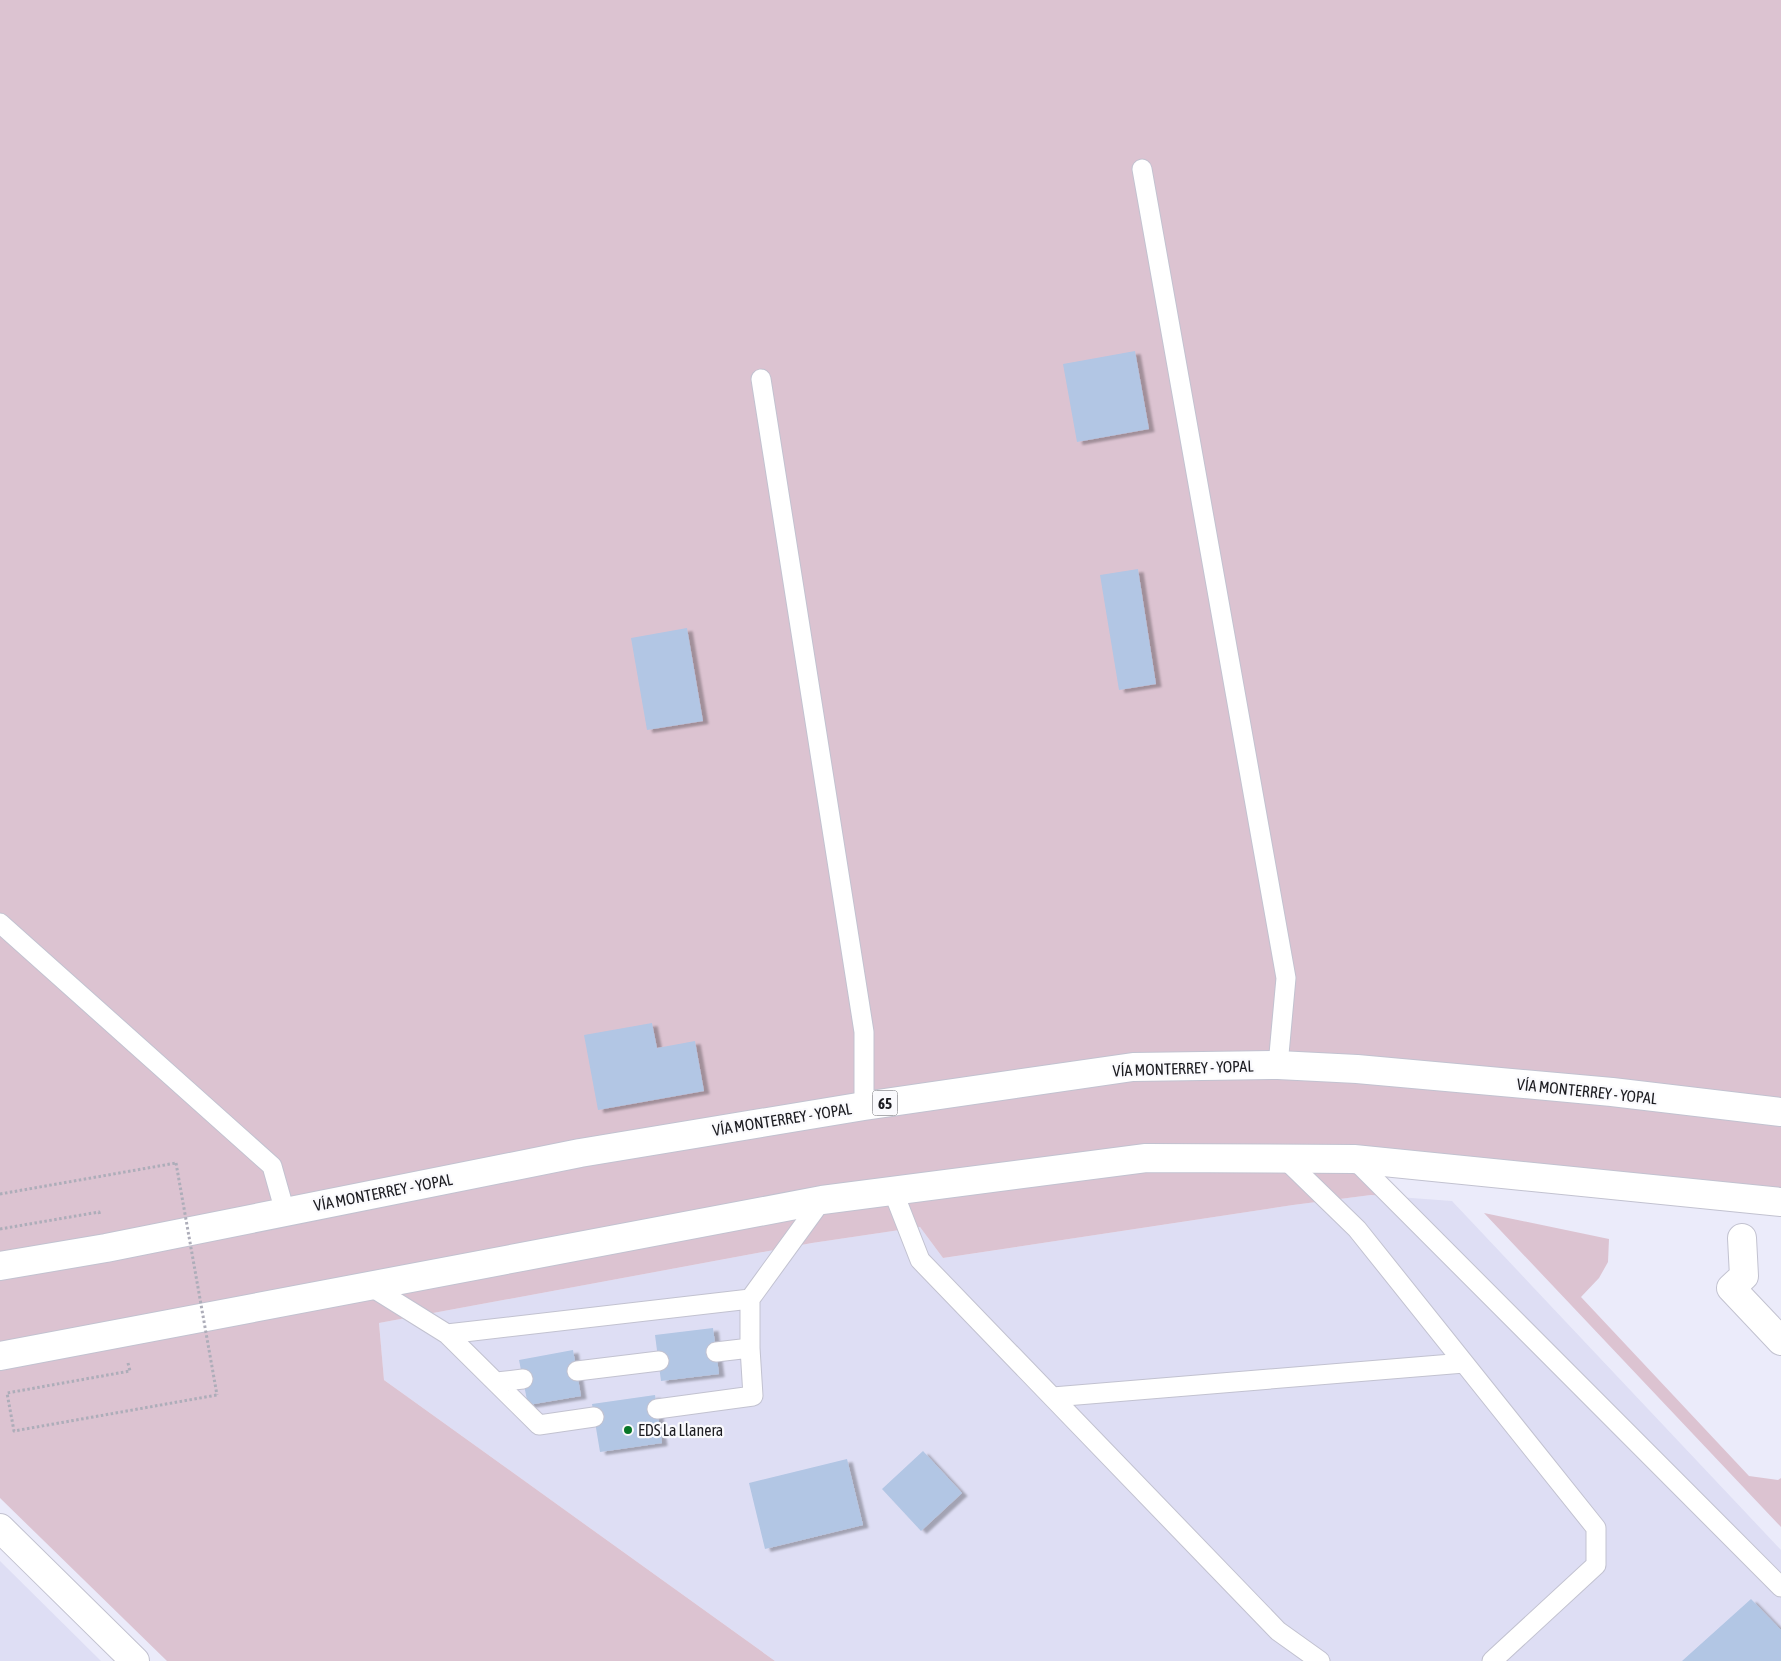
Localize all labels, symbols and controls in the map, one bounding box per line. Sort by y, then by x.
street label: VÍA MONTERREY - YOPAL [1112,1057,1254,1079]
street label: VÍA MONTERREY - YOPAL [1516,1075,1659,1107]
road number: 65 [872,1090,898,1116]
street label: VÍA MONTERREY - YOPAL [711,1099,854,1139]
street label: VÍA MONTERREY - YOPAL [312,1170,455,1214]
place label: EDS La Llanera [638,1421,723,1439]
marker: EDS La Llanera [622,1424,634,1436]

